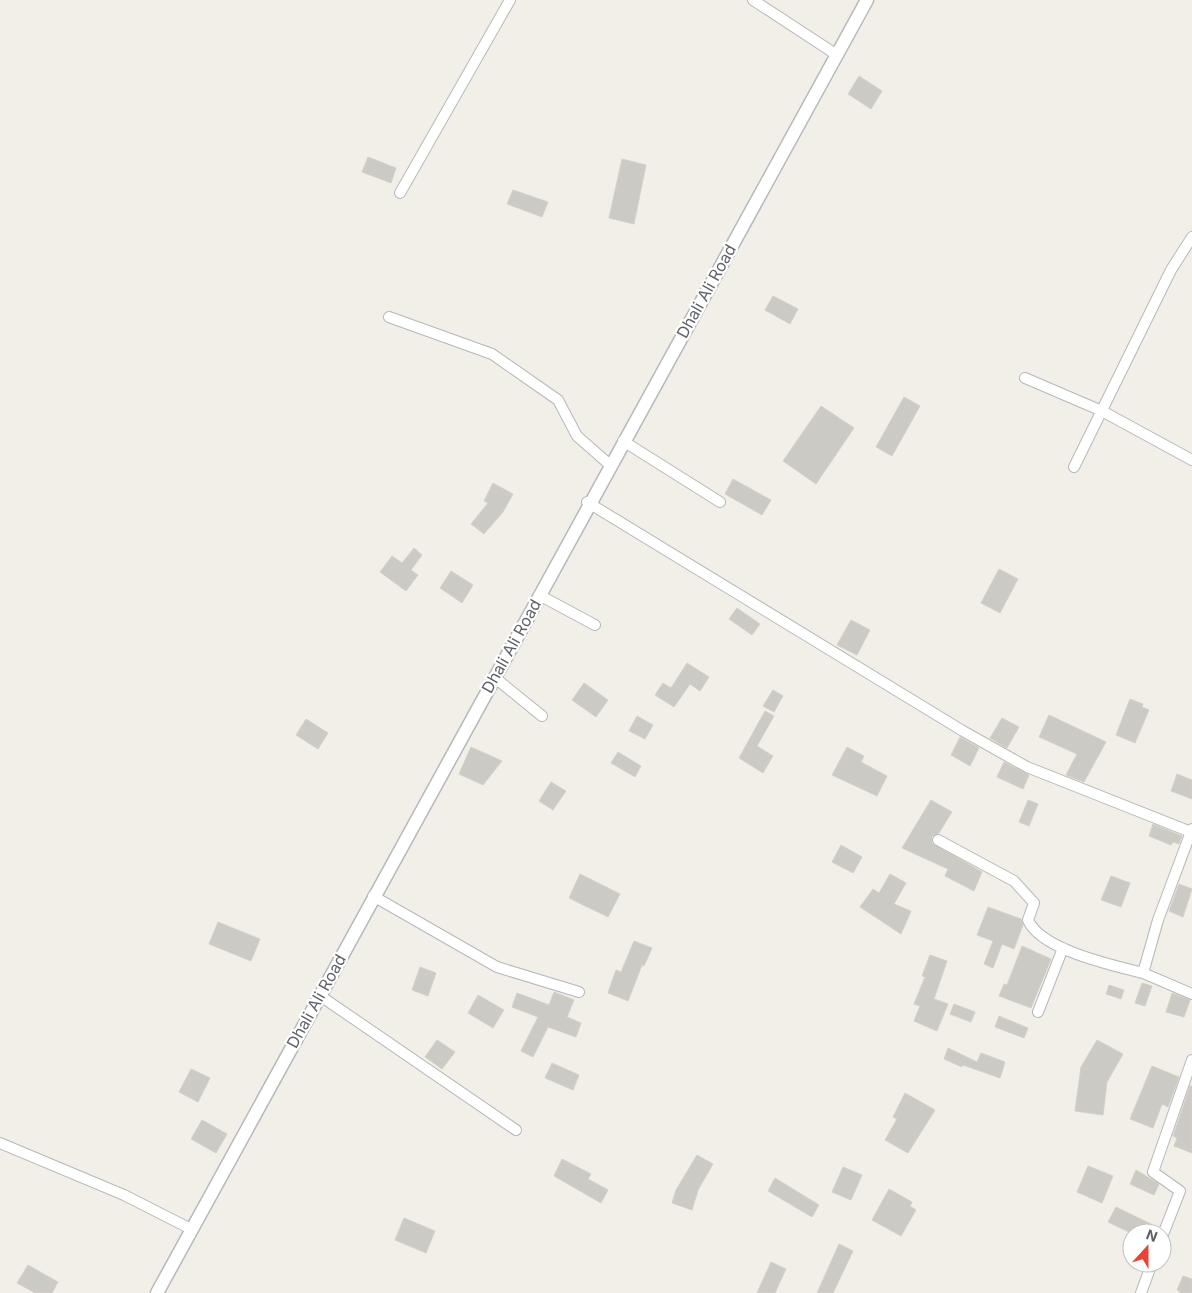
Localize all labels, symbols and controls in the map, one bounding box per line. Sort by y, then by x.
street label: Dhali Ali Road [672,241,740,341]
street label: Dhali Ali Road [477,596,545,696]
street label: Dhali Ali Road [282,951,350,1051]
north arrow [1122,1223,1172,1273]
text: N [1144,1226,1160,1245]

